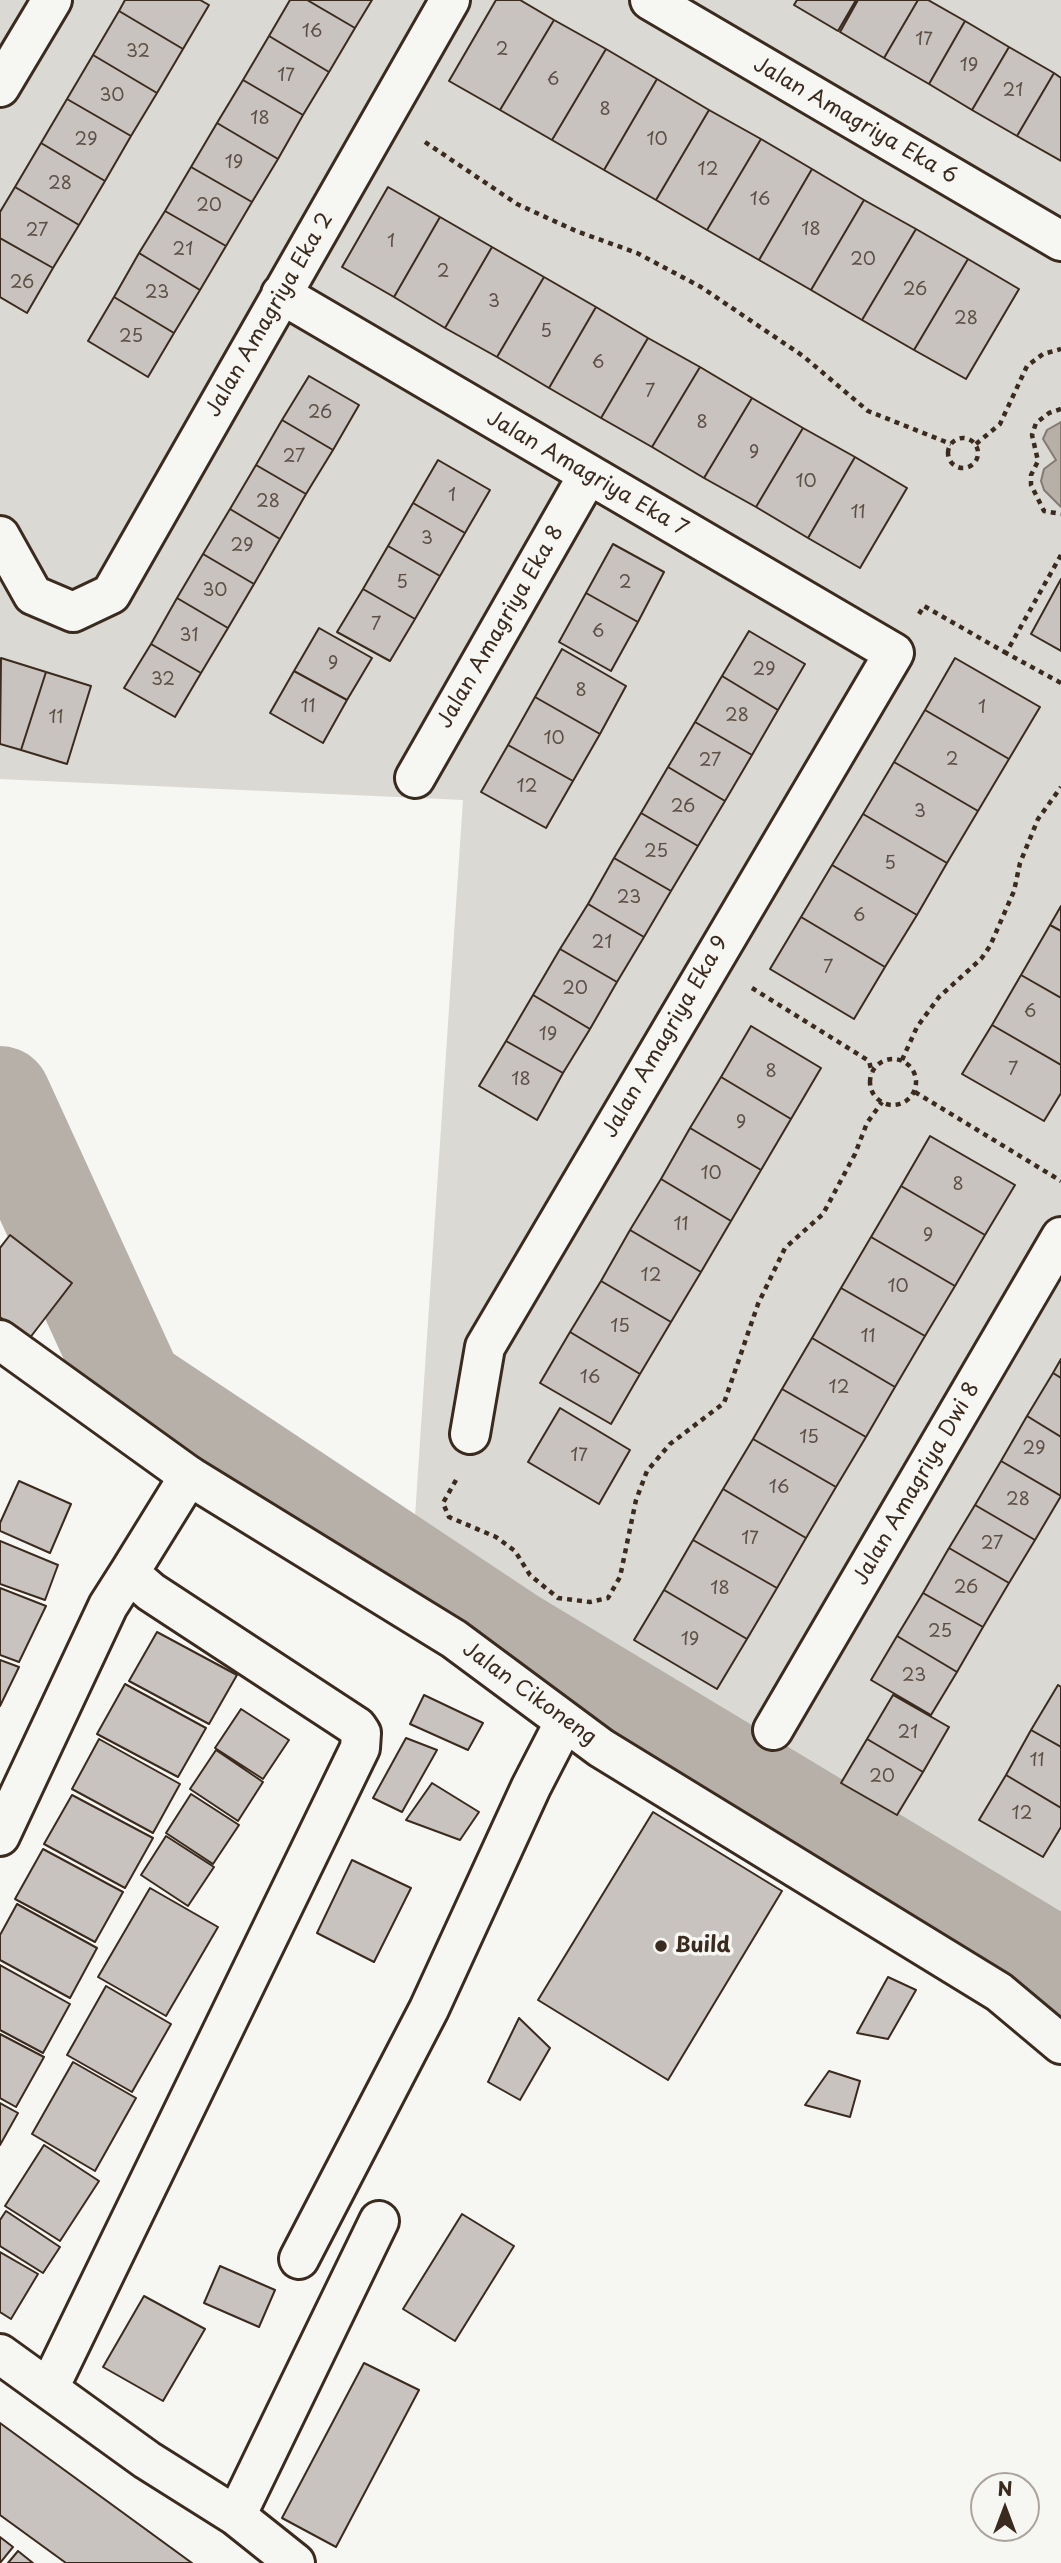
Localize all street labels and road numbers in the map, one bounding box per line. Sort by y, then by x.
street label: Jalan Amagriya Eka 6 [749,52,961,190]
street label: Jalan Amagriya Eka 2 [201,208,339,422]
street label: Jalan Amagriya Eka 7 [482,406,692,542]
street label: Jalan Amagriya Eka 8 [433,521,569,733]
street label: Jalan Amagriya Eka 9 [598,932,734,1142]
street label: Jalan Amagriya Dwi 8 [849,1378,985,1590]
street label: Jalan Cikoneng [457,1637,601,1751]

